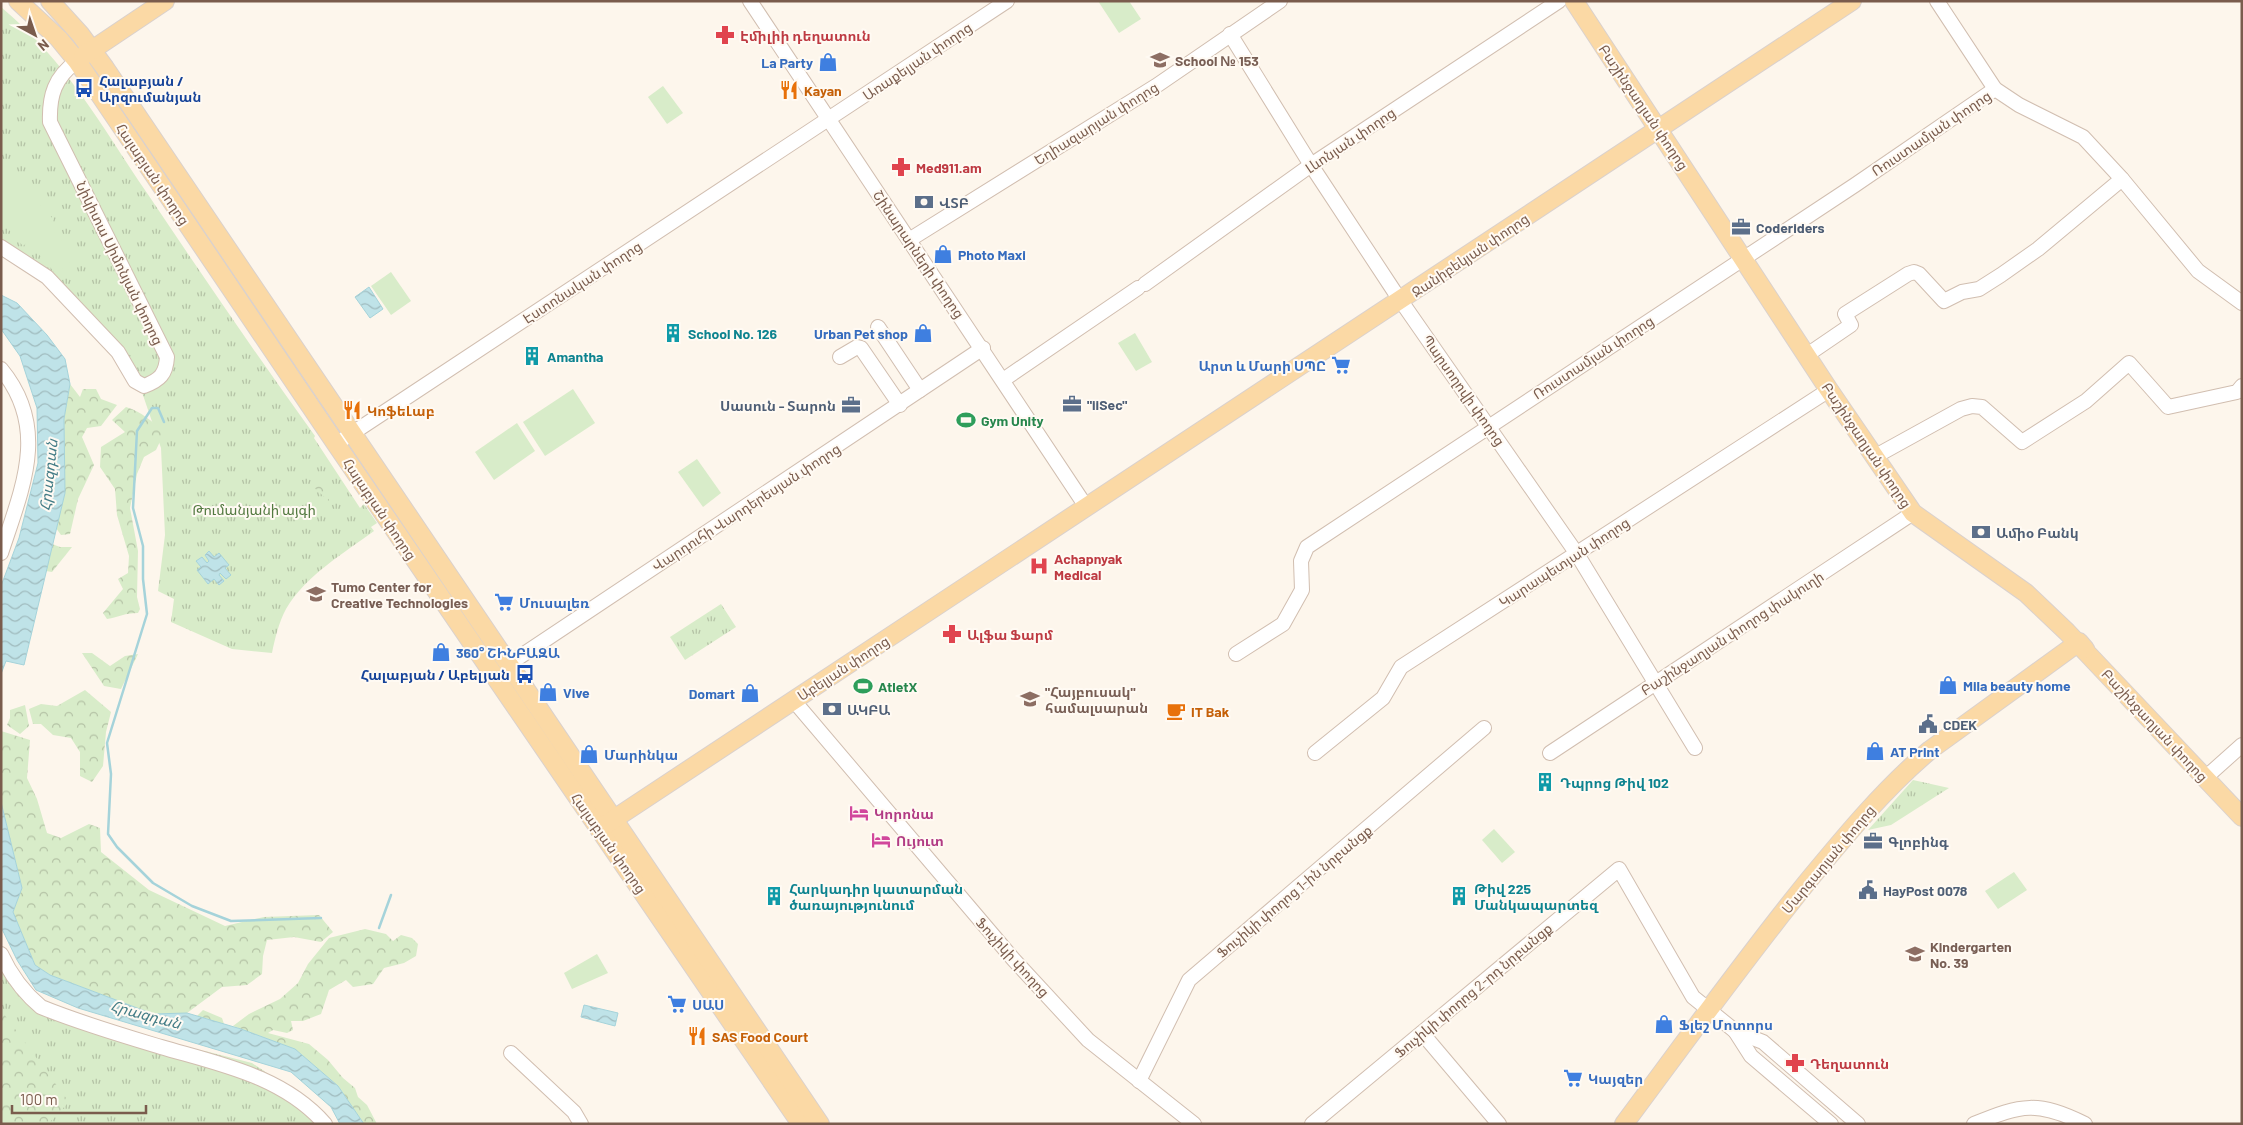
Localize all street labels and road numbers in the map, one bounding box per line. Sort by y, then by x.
street label: Առաքելյան փողոց [859,18,975,104]
street label: Բաշինջաղյան փողոց [1596,41,1692,173]
street label: Եղիազարյան փողոց [1031,78,1161,168]
street label: Ռուստամյան փողոց [1868,87,1994,179]
street label: Լևոնյան փողոց [1302,104,1398,176]
street label: Հալաբյան փողոց [113,120,193,228]
street label: Նիկիտա Սիմոնյան փողոց [73,178,167,348]
street label: Շինարարների փողոց [870,187,968,321]
street label: Ջանիբեկյան փողոց [1408,209,1532,301]
street label: Էստոնական փողոց [519,237,645,327]
street label: Ռուստամյան փողոց [1529,312,1657,402]
street label: Պարսողովի փողոց [1419,331,1509,449]
street label: Բաշինջաղյան փողոց [1819,379,1915,511]
street label: Վարդուհի Վարդերեսյան փողոց [648,440,844,574]
street label: Հալաբյան փողոց [340,455,420,563]
street label: Կարապետյան փողոց [1496,513,1632,611]
street label: Բաշինջաղյան փողոց փակուղի [1637,567,1827,699]
street label: Աբելյան փողոց [794,632,892,704]
street label: Բաշինջաղյան փողոց [2098,665,2212,785]
street label: Հալաբյան փողոց [568,789,650,897]
street label: Մարգարյան փողոց [1778,801,1878,917]
street label: Ֆուչիկի փողոց 1-ին նրբանցք [1213,821,1375,961]
street label: Ֆուչիկի փողոց [973,914,1053,1000]
street label: Ֆուչիկի փողոց 2-րդ նրբանցք [1391,919,1555,1061]

